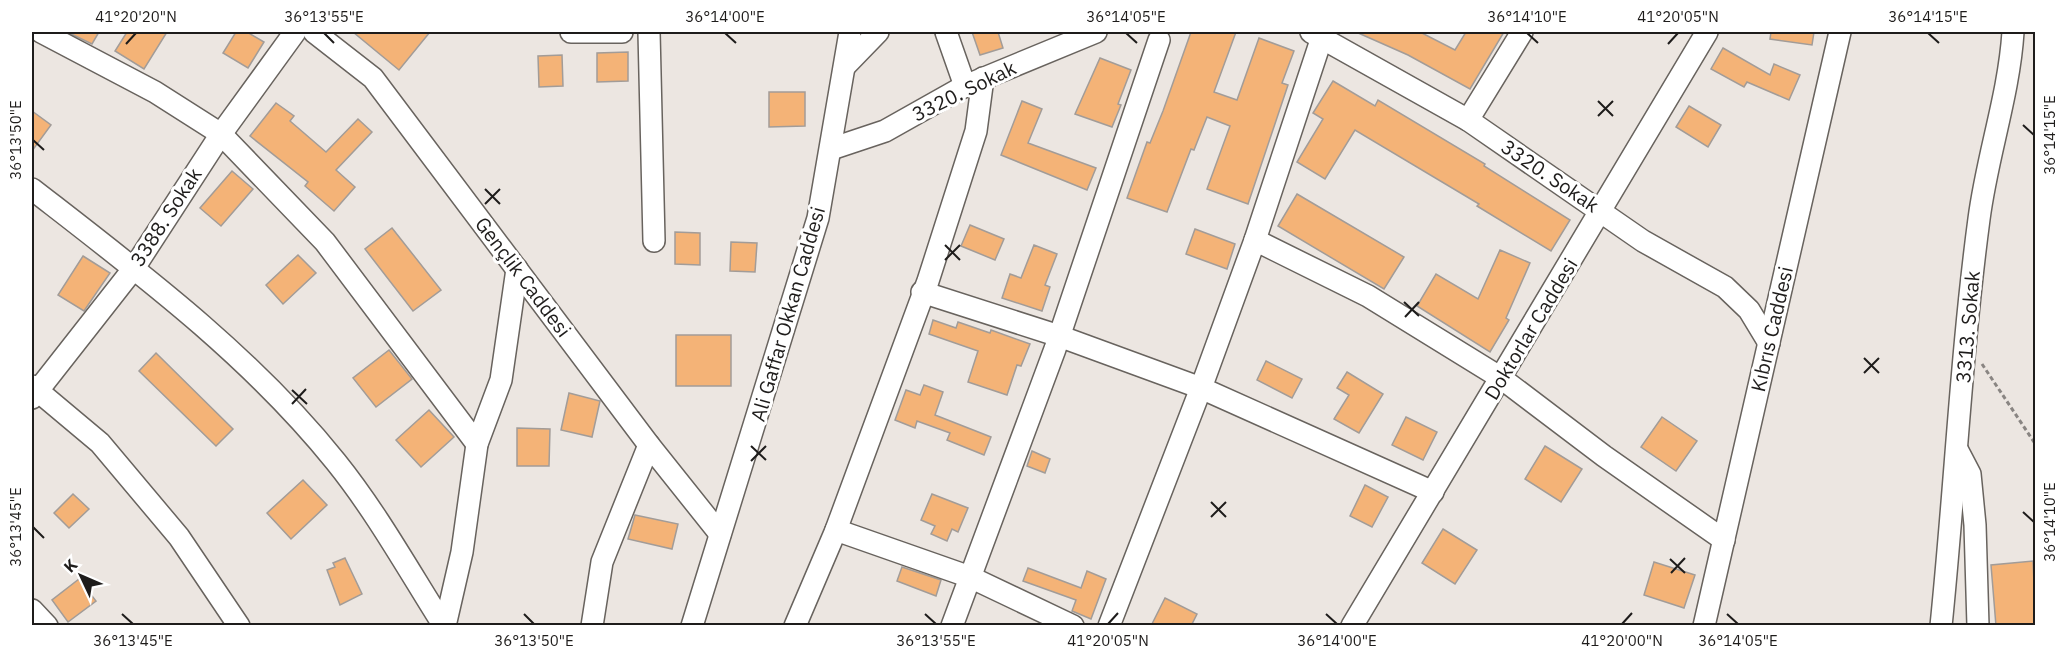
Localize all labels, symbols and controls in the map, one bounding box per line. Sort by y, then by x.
text: 41°20'20"N [95,7,177,26]
text: 36°13'55"E [284,7,364,26]
text: 36°14'00"E [685,7,765,26]
text: 36°14'05"E [1086,7,1166,26]
text: 36°14'10"E [1487,7,1567,26]
text: 41°20'05"N [1637,7,1719,26]
text: 36°14'15"E [1888,7,1968,26]
street label: 3320. Sokak [907,54,1021,127]
text: 36°14'15"E [2040,95,2059,175]
text: 36°13'50"E [6,100,25,180]
street label: 3320. Sokak [1496,133,1605,219]
street label: 3388. Sokak [124,162,208,271]
street label: Ali Gaffar Okkan Caddesi [744,203,831,424]
street label: Gençlik Caddesi [469,211,578,342]
street label: Doktorlar Caddesi [1478,253,1584,405]
street label: Kıbrıs Caddesi [1744,264,1799,394]
street label: 3313. Sokak [1949,269,1986,384]
text: 36°14'10"E [2040,482,2059,562]
text: 36°13'45"E [6,487,25,567]
north arrow [51,546,111,606]
text: K [59,555,81,577]
text: 36°13'45"E [93,631,173,650]
text: 36°13'50"E [494,631,574,650]
text: 36°13'55"E [896,631,976,650]
text: 41°20'05"N [1067,631,1149,650]
text: 36°14'00"E [1297,631,1377,650]
text: 41°20'00"N [1581,631,1663,650]
text: 36°14'05"E [1698,631,1778,650]

